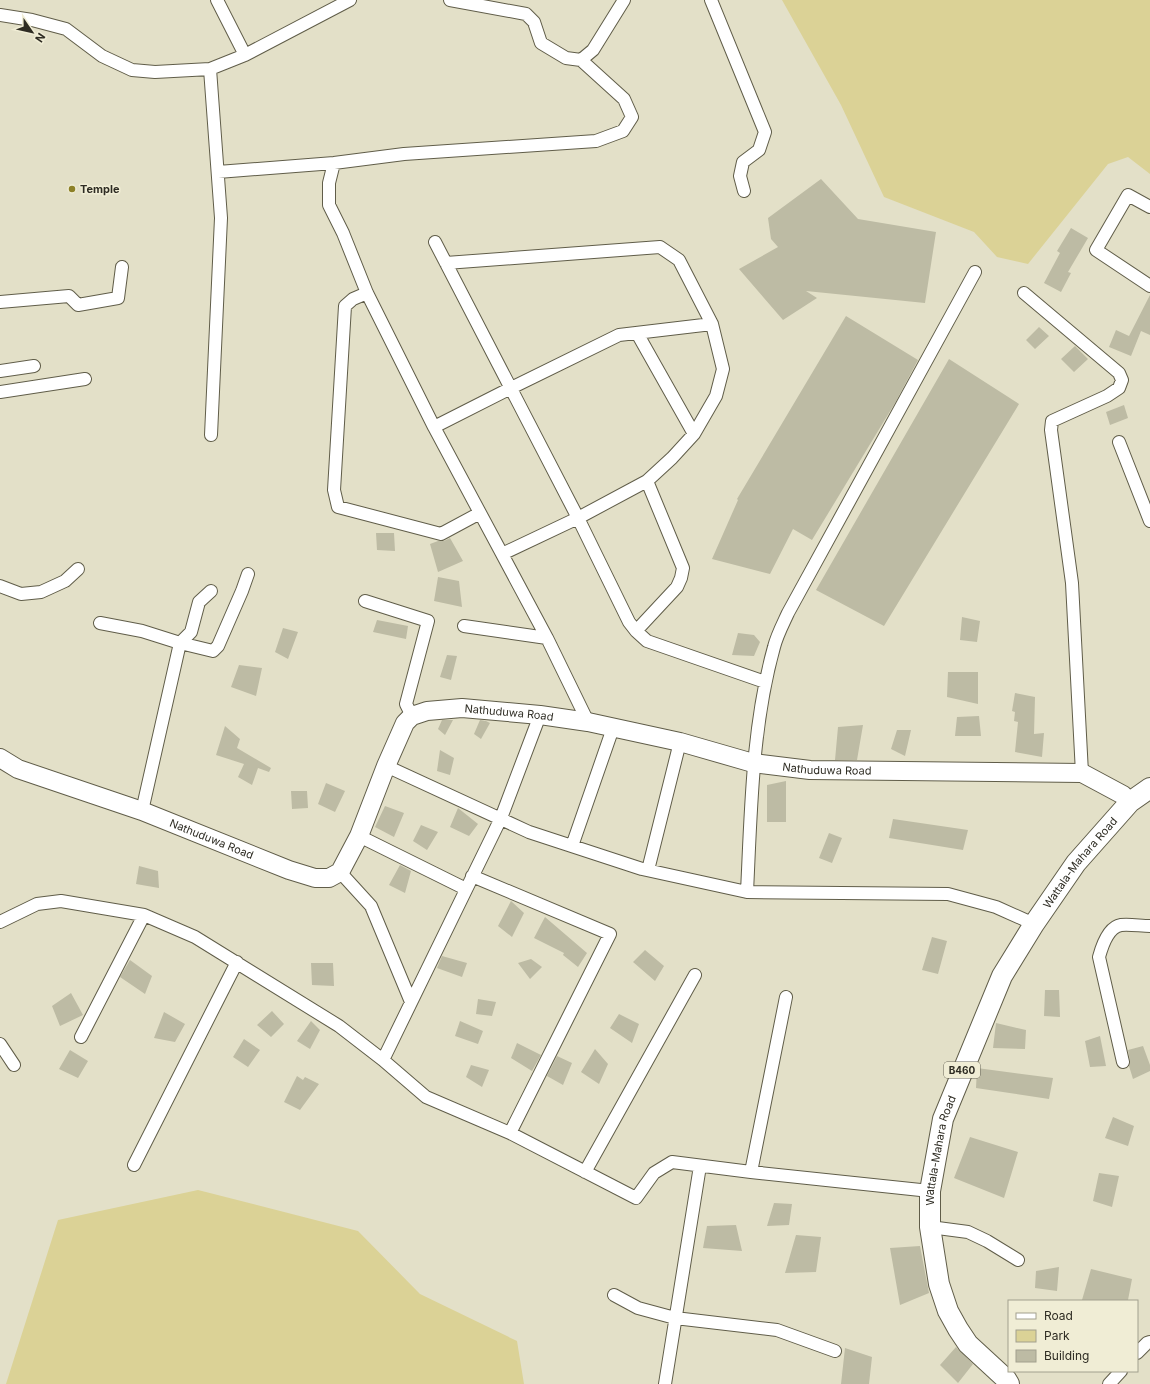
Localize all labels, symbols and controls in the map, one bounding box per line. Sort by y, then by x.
north arrow [12,12,52,52]
text: N [32,30,48,45]
place label: Temple [80,182,120,196]
marker: Temple [67,184,77,194]
street label: Nathuduwa Road [464,701,554,724]
street label: Nathuduwa Road [782,760,872,778]
street label: Wattala-Mahara Road [1040,814,1120,911]
street label: Nathuduwa Road [168,816,256,862]
road number: B460 [944,1062,980,1078]
street label: Wattala-Mahara Road [923,1093,959,1205]
legend [1008,1300,1138,1372]
text: Road [1044,1308,1073,1323]
text: Park [1044,1328,1070,1343]
text: Building [1044,1348,1089,1363]

